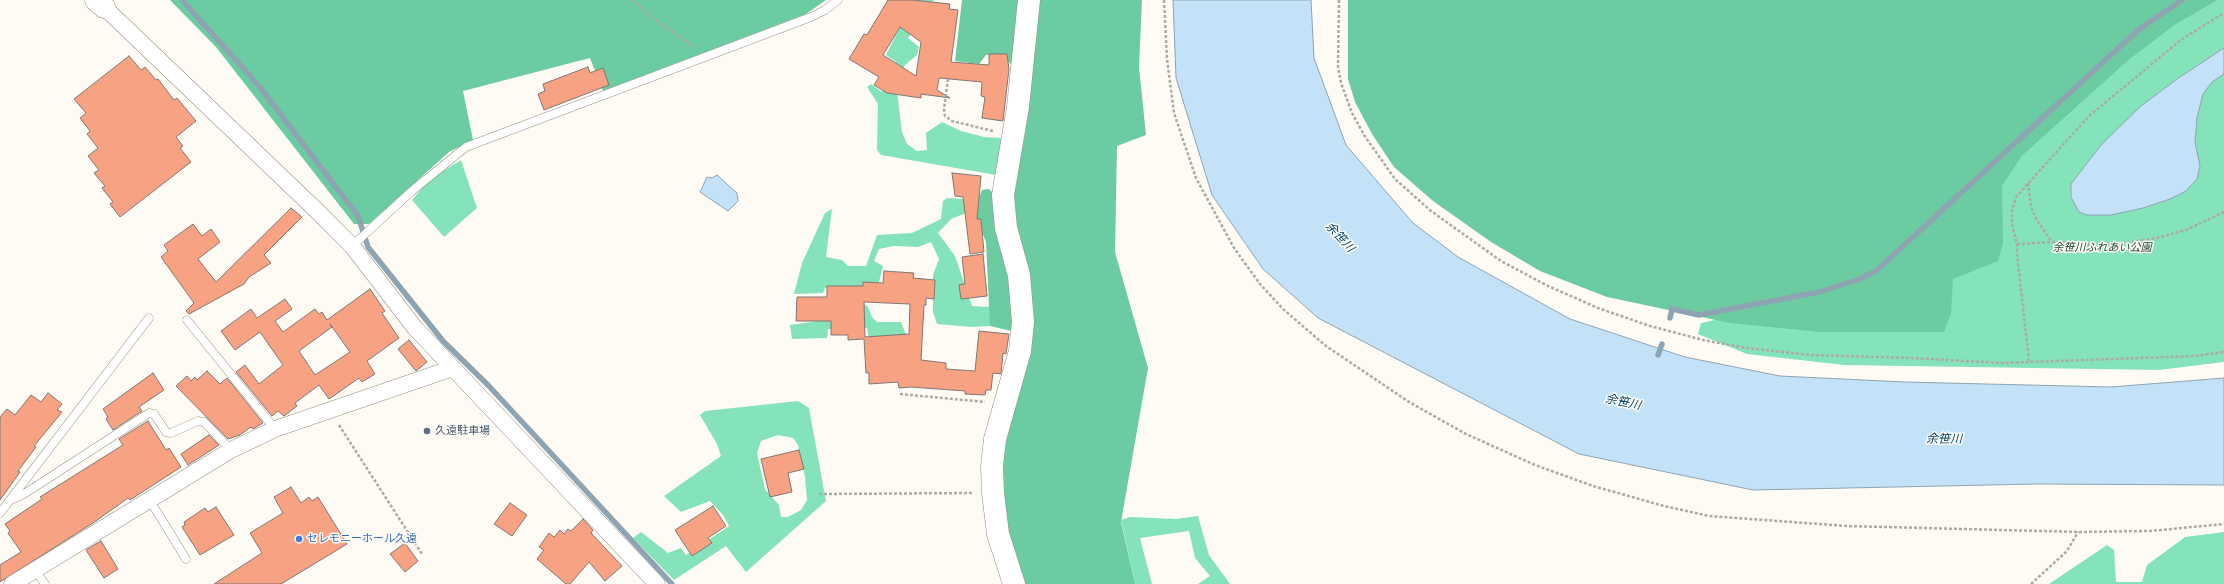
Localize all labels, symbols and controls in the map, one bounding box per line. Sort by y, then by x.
water label: 余笹川 [1322,219,1358,255]
park label: 余笹川ふれあい公園 [2053,241,2151,255]
water label: 余笹川 [1604,391,1642,413]
place label: 久遠駐車場 [435,424,490,438]
marker: 久遠駐車場 [422,426,432,436]
water label: 余笹川 [1926,431,1962,447]
place label: セレモニーホール久遠 [307,532,417,546]
marker: セレモニーホール久遠 [294,534,304,544]

